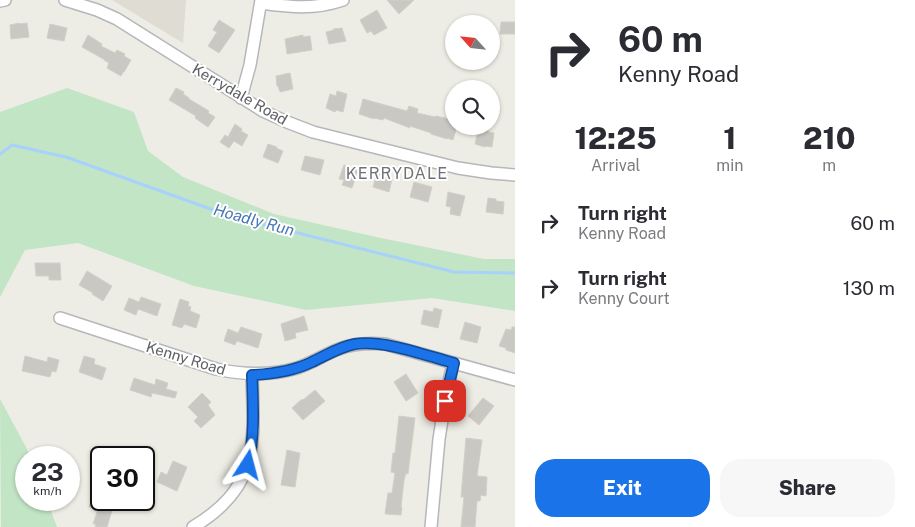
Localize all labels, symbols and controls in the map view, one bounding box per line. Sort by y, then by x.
north arrow [445,15,500,70]
map controls [445,15,500,135]
text: 60 m [618,19,703,60]
icon: right [535,20,600,85]
street label: Kerrydale Road [189,60,291,128]
text: Kenny Road [618,61,739,87]
button: search [445,80,500,135]
text: 12:25 [575,120,657,156]
text: 1 [723,120,736,156]
text: 210 [803,120,855,156]
text: Arrival [591,156,640,175]
text: min [716,156,743,175]
text: m [822,156,836,175]
district label: KERRYDALE [346,164,448,183]
water label: Hoadly Run [212,200,297,240]
text: Turn right [578,202,667,224]
icon: right [535,209,563,237]
text: 60 m [851,212,895,234]
text: Kenny Road [578,224,666,243]
text: Turn right [578,267,667,289]
icon: right [535,274,563,302]
text: 130 m [843,277,895,299]
text: Kenny Court [578,289,670,308]
street label: Kenny Road [144,338,228,378]
pin [424,380,466,422]
icon: arrive [431,387,459,415]
position arrow [221,438,273,490]
speed limit sign: 30 [90,446,155,511]
text: 23 [31,457,64,487]
button: Exit [535,459,710,517]
button: Share [720,459,895,517]
text: km/h [33,484,62,498]

